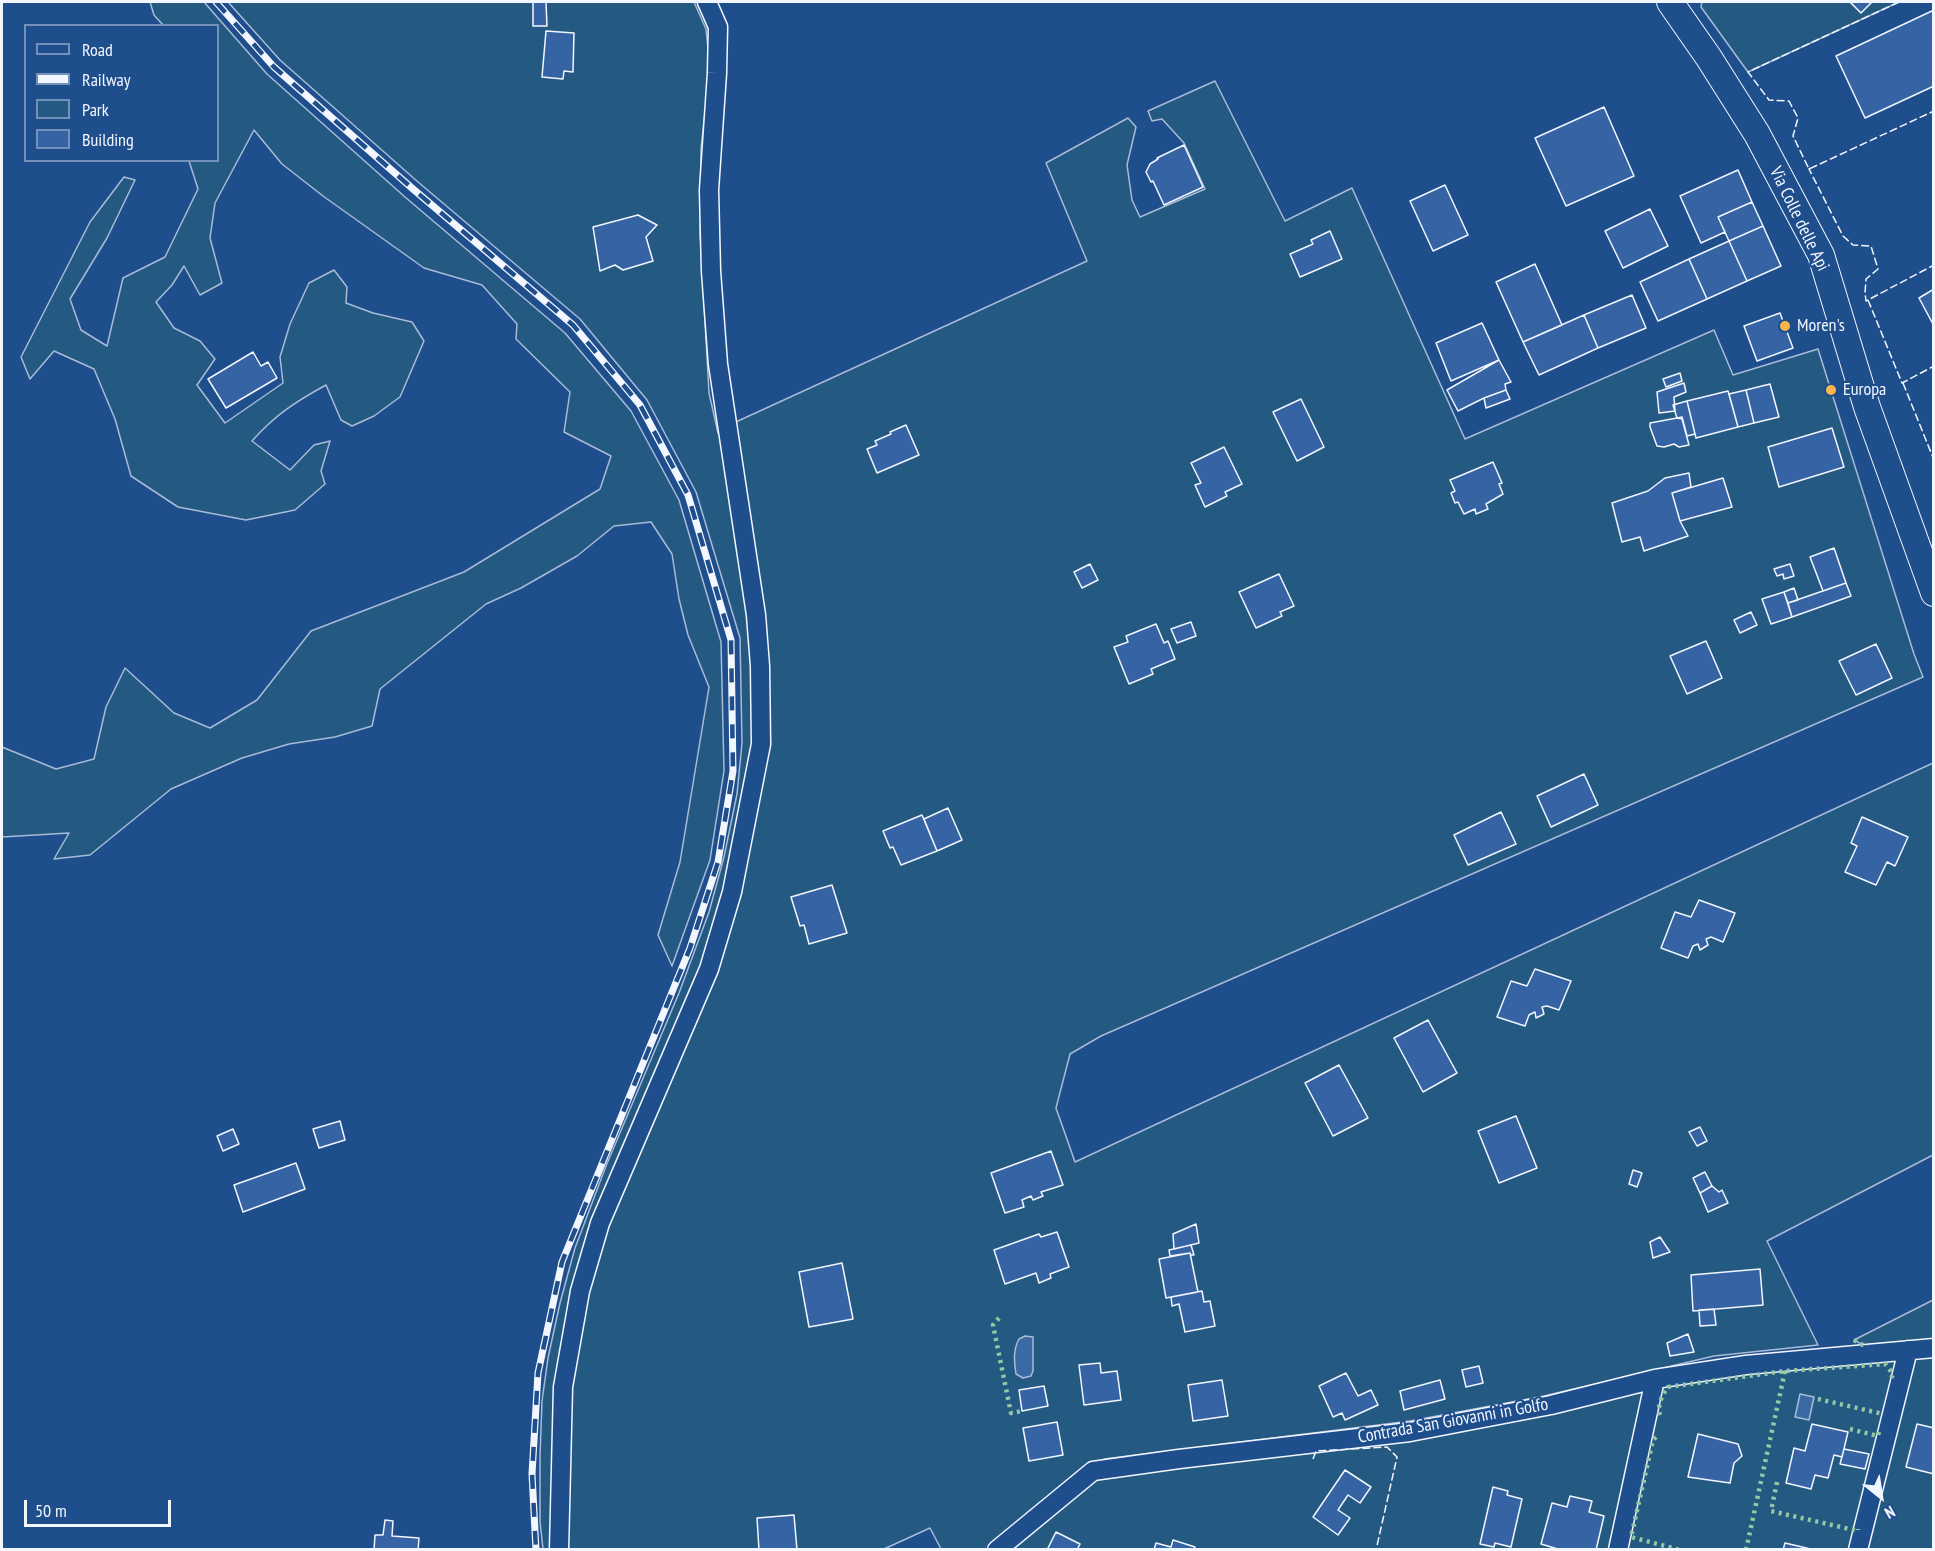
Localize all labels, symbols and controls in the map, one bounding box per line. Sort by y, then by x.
legend [24,24,219,162]
text: Road [82,38,113,61]
text: Railway [82,68,131,91]
text: Park [82,98,109,121]
text: Building [82,128,134,151]
street label: Via Colle delle Api [1764,163,1834,275]
place label: Moren's [1797,315,1845,337]
marker: Moren's [1778,319,1792,333]
place label: Europa [1843,379,1886,401]
marker: Europa [1824,383,1838,397]
street label: Contrada San Giovanni in Golfo [1356,1394,1550,1448]
north arrow [1851,1467,1911,1527]
scale bar [27,1488,174,1526]
text: 50 m [35,1499,67,1522]
text: N [1881,1502,1899,1523]

